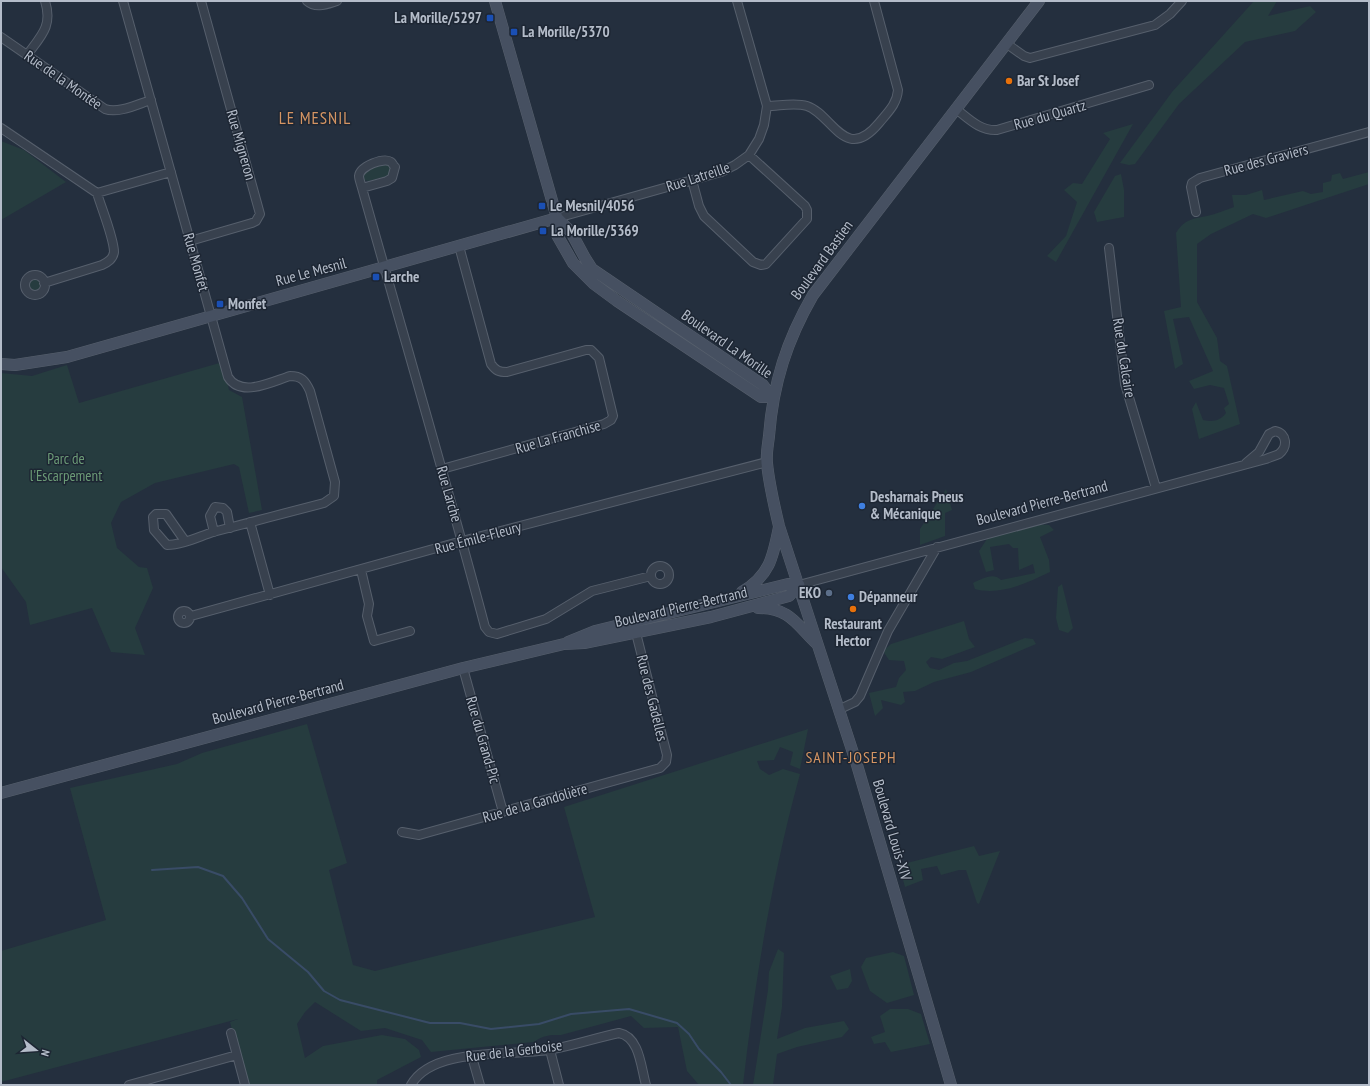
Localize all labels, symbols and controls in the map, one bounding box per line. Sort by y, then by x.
place label: La Morille/5297 [394,8,482,27]
marker: La Morille/5297 [485,13,495,23]
place label: La Morille/5370 [522,22,610,41]
marker: La Morille/5370 [509,27,519,37]
street label: Rue de la Montée [21,46,106,113]
place label: Bar St Josef [1017,71,1080,90]
marker: Bar St Josef [1004,76,1014,86]
street label: Rue du Quartz [1012,95,1088,134]
street label: Rue Migneron [222,107,261,182]
district label: LE MESNIL [279,107,351,129]
street label: Rue des Graviers [1222,139,1310,180]
street label: Rue Latreille [664,157,732,196]
place label: Le Mesnil/4056 [550,196,635,215]
marker: Le Mesnil/4056 [537,201,547,211]
street label: Boulevard Bastien [786,216,857,303]
place label: La Morille/5369 [551,221,639,240]
marker: La Morille/5369 [538,226,548,236]
street label: Rue Monfet [179,231,214,293]
street label: Rue Le Mesnil [274,253,349,290]
place label: Larche [384,267,419,286]
marker: Larche [371,272,381,282]
place label: Monfet [228,294,267,313]
marker: Monfet [215,299,225,309]
street label: Boulevard La Morille [678,305,777,382]
street label: Rue du Calcaire [1109,317,1140,399]
street label: Rue La Franchise [513,415,603,458]
park label: Parc de l'Escarpement [30,449,102,485]
street label: Rue Larche [432,464,467,524]
street label: Boulevard Pierre-Bertrand [974,476,1110,529]
place label: Desharnais Pneus & Mécanique [870,487,964,523]
marker: Desharnais Pneus & Mécanique [857,501,867,511]
street label: Rue Émile-Fleury [433,517,524,558]
street label: Boulevard Pierre-Bertrand [613,582,749,631]
place label: EKO [799,583,821,602]
place label: Dépanneur [859,587,918,606]
marker: EKO [824,588,834,598]
marker: Dépanneur [846,592,856,602]
marker: Restaurant Hector [848,604,858,614]
place label: Restaurant Hector [824,614,882,650]
street label: Rue des Gadelles [633,653,672,743]
street label: Boulevard Pierre-Bertrand [210,675,346,728]
street label: Rue du Grand-Pic [462,694,505,786]
district label: SAINT-JOSEPH [805,747,897,767]
street label: Boulevard Louis-XIV [869,777,916,883]
street label: Rue de la Gandolière [480,779,589,827]
north arrow [16,1030,56,1070]
street label: Rue de la Gerboise [465,1035,563,1066]
text: N [38,1048,53,1058]

